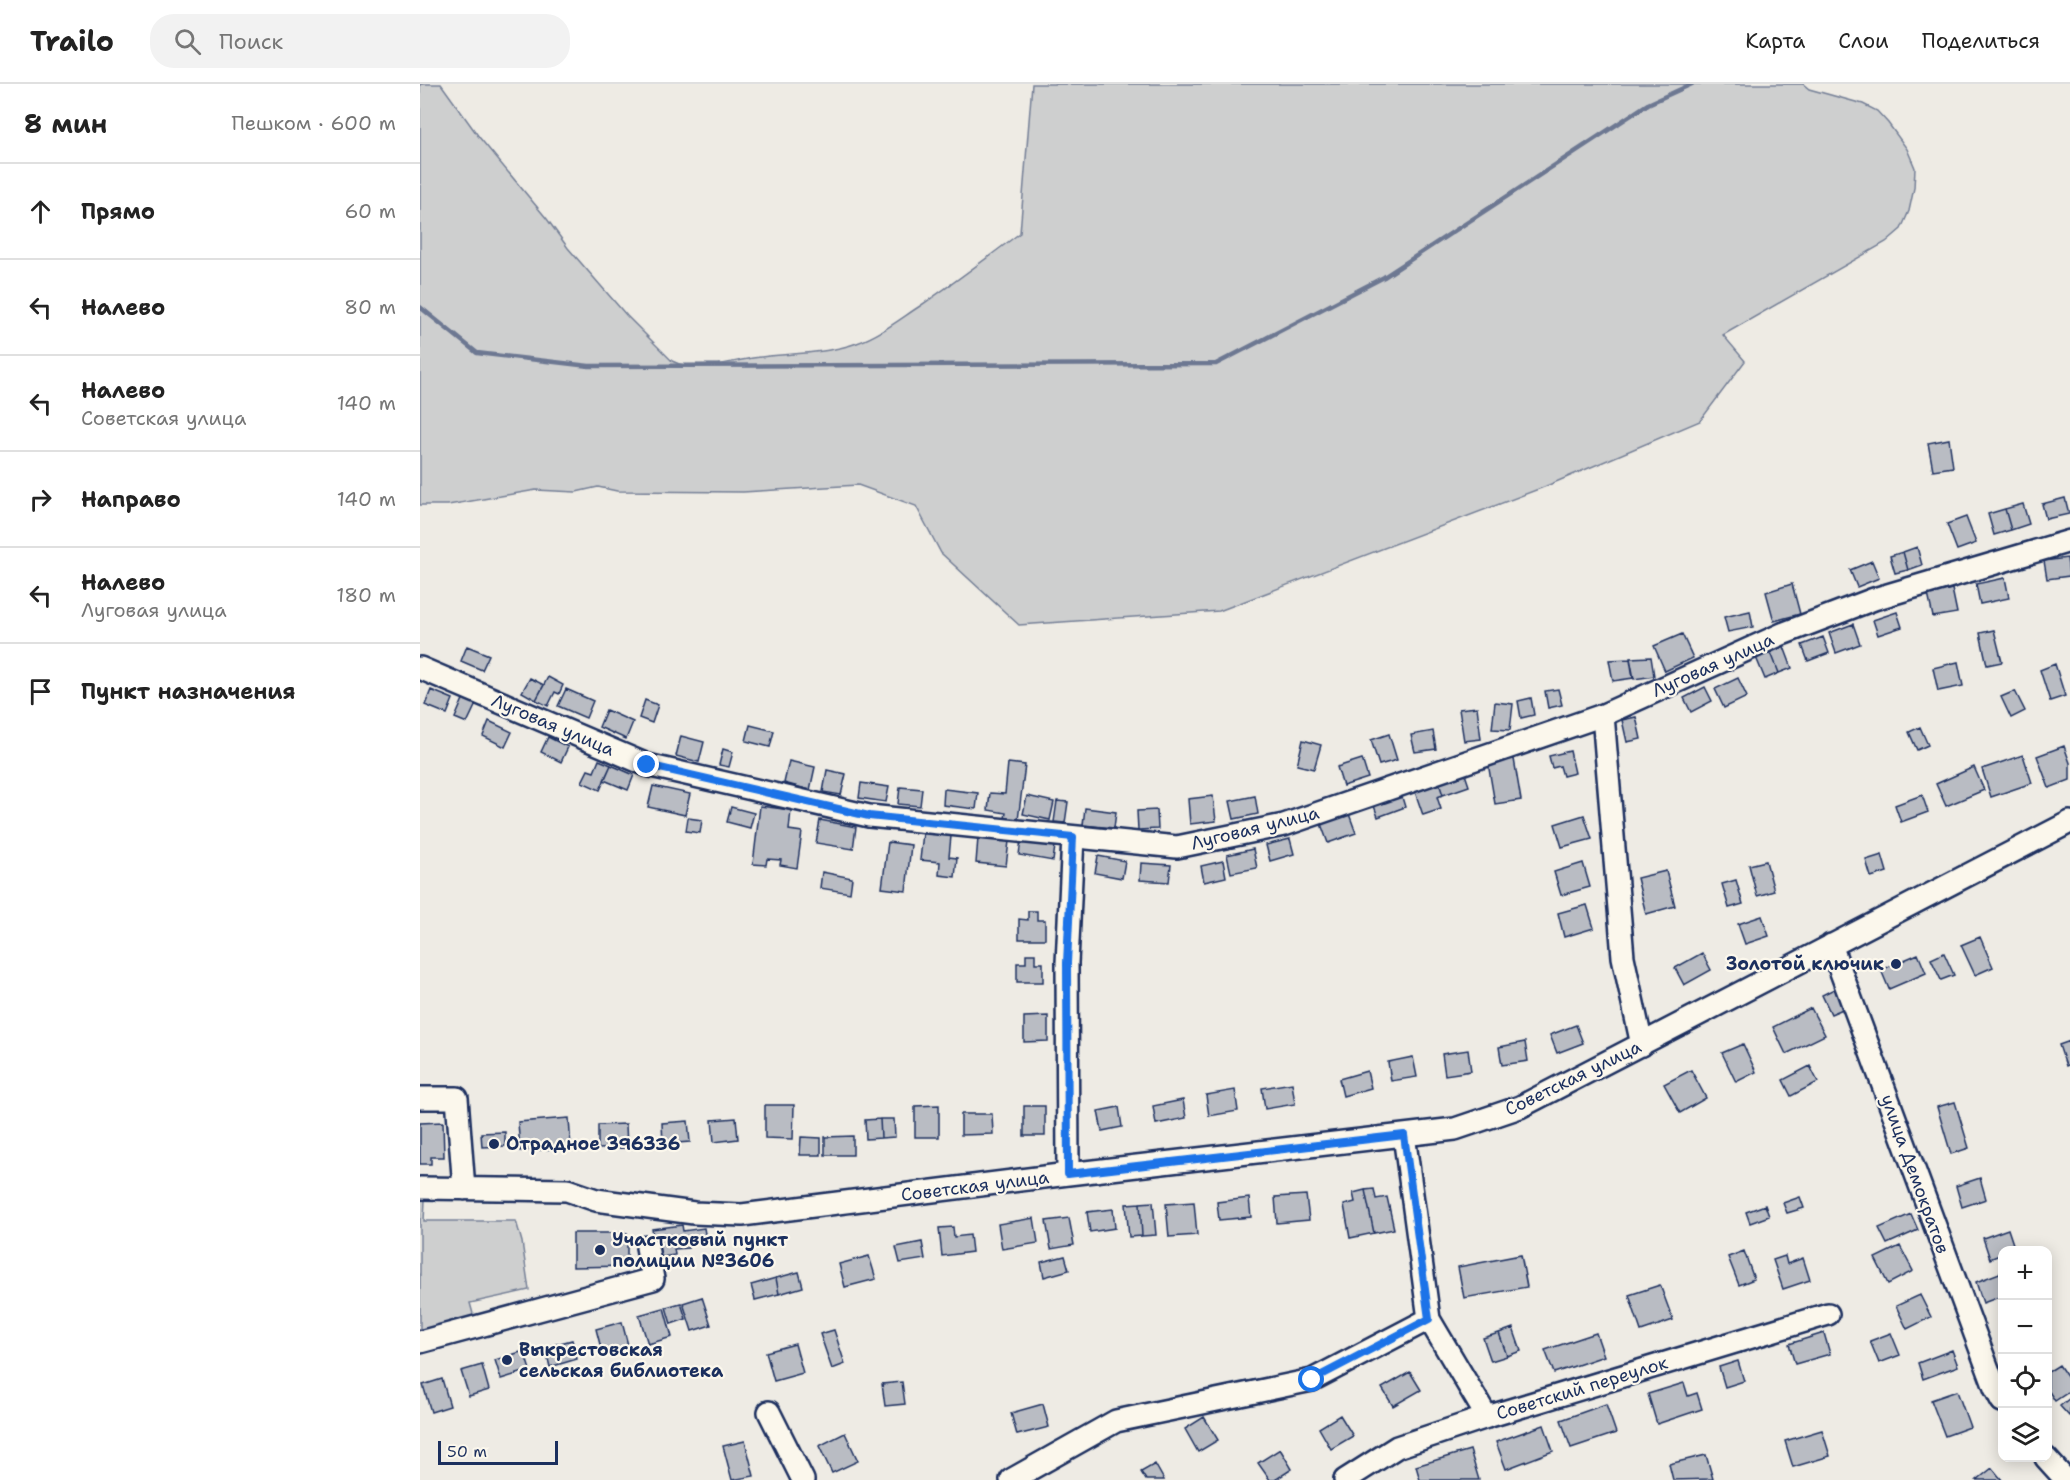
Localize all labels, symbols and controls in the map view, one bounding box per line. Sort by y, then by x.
search box [150,14,570,68]
text: Trailo [30,22,114,60]
icon: search [171,25,204,58]
text: Поиск [219,27,283,56]
text: Карта [1745,27,1805,55]
text: Слои [1838,27,1889,55]
text: Поделиться [1922,27,2040,55]
text: 8 мин [24,106,107,141]
text: Пешком · 600 m [232,110,396,136]
icon: ahead [24,195,57,228]
text: Прямо [81,197,155,226]
text: 60 m [344,198,396,224]
icon: left [24,291,57,324]
text: Налево [81,293,165,322]
text: 80 m [344,294,396,320]
text: Налево [81,376,165,405]
icon: left [24,387,57,420]
text: 140 m [337,390,396,416]
text: Советская улица [81,405,246,431]
icon: right [24,483,57,516]
text: Направо [81,485,181,514]
text: 140 m [337,486,396,512]
text: Налево [81,568,165,597]
icon: left [24,579,57,612]
text: 180 m [336,582,396,608]
text: Луговая улица [81,597,227,623]
street label: Луговая улица [1648,627,1778,703]
icon: arrive [24,675,57,708]
text: Пункт назначения [81,677,295,706]
street label: Луговая улица [488,688,618,762]
route end [633,751,659,777]
street label: Луговая улица [1188,800,1322,856]
place label: Золотой ключик [1726,952,1884,976]
marker: Золотой ключик [1889,957,1903,971]
street label: Советская улица [1501,1035,1645,1121]
street label: улица Демократов [1875,1091,1955,1257]
place label: Отрадное 396336 [506,1132,680,1156]
marker: Отрадное 396336 [487,1137,501,1151]
street label: Советская улица [900,1165,1050,1207]
place label: Участковый пункт полиции №3606 [612,1228,788,1273]
marker: Участковый пункт полиции №3606 [593,1243,607,1257]
map controls [1998,1246,2052,1462]
button: + [1998,1246,2052,1300]
button: − [1998,1300,2052,1354]
place label: Выкрестовская сельская библиотека [519,1338,724,1383]
street label: Советский переулок [1493,1350,1671,1426]
marker: Выкрестовская сельская библиотека [500,1353,514,1367]
button: locate [1998,1354,2052,1408]
route start [1298,1366,1324,1392]
button: layers [1998,1408,2052,1462]
scale bar [438,1438,558,1466]
text: 50 m [447,1441,487,1462]

